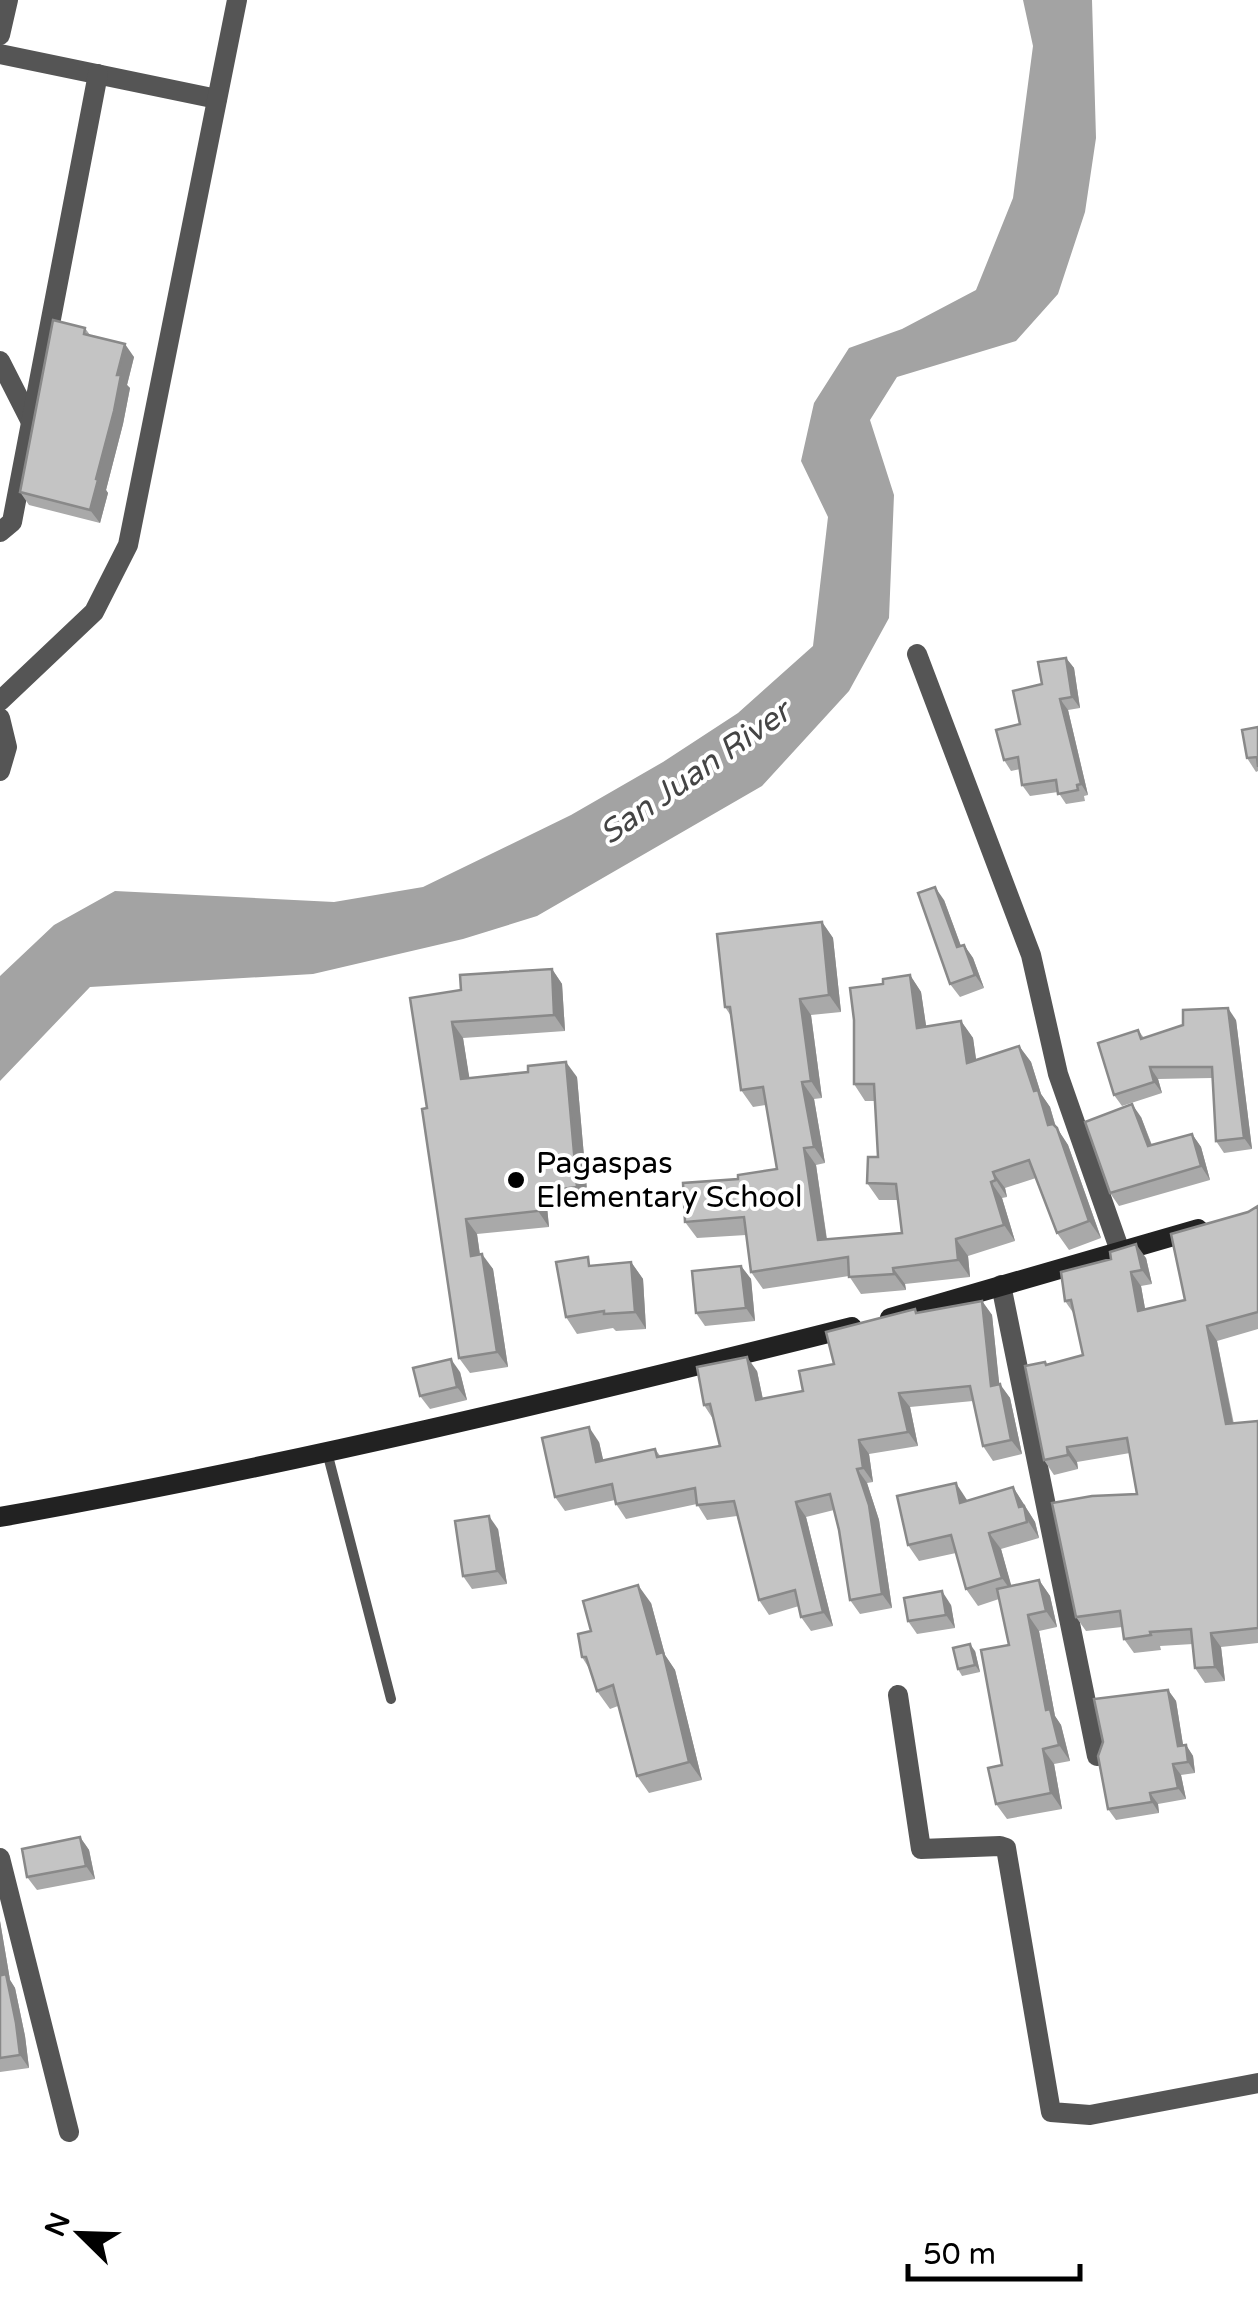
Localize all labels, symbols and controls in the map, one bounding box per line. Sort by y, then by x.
water label: San Juan River [593,691,801,853]
place label: Pagaspas Elementary School [536,1145,802,1216]
marker: Pagaspas Elementary School [505,1169,527,1191]
north arrow [30,2184,130,2284]
text: N [38,2208,78,2242]
scale bar [908,2219,1080,2281]
text: 50 m [923,2236,996,2273]

